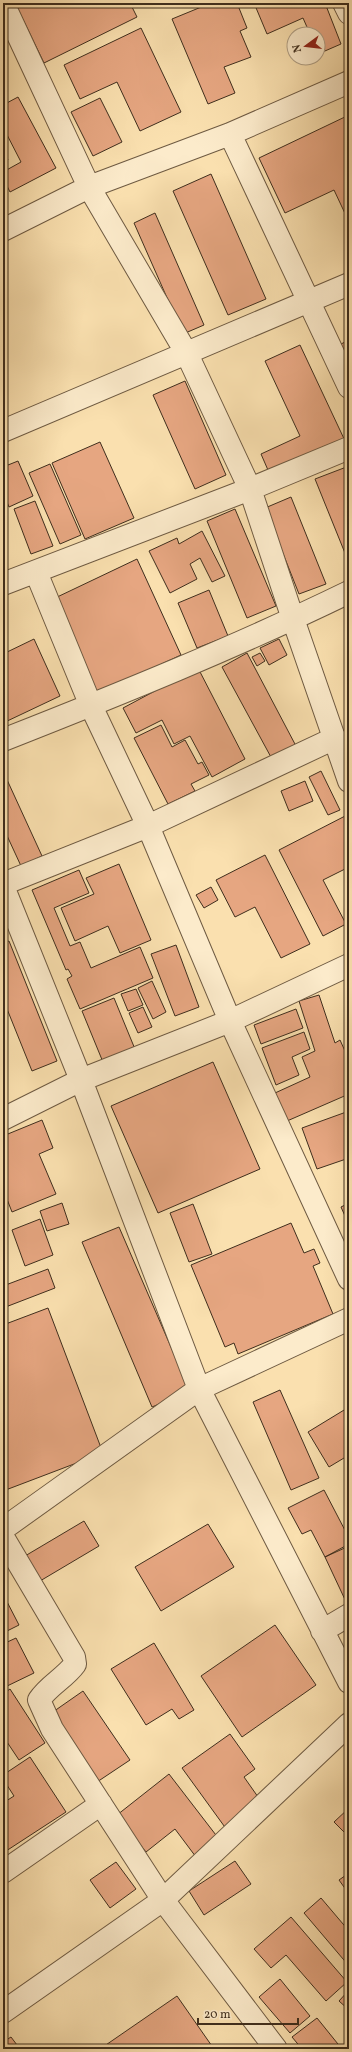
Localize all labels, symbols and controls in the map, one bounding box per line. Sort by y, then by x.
north arrow [286,26,326,66]
text: N [290,42,306,54]
scale bar [198,2000,298,2026]
text: 20 m [204,2007,231,2023]

